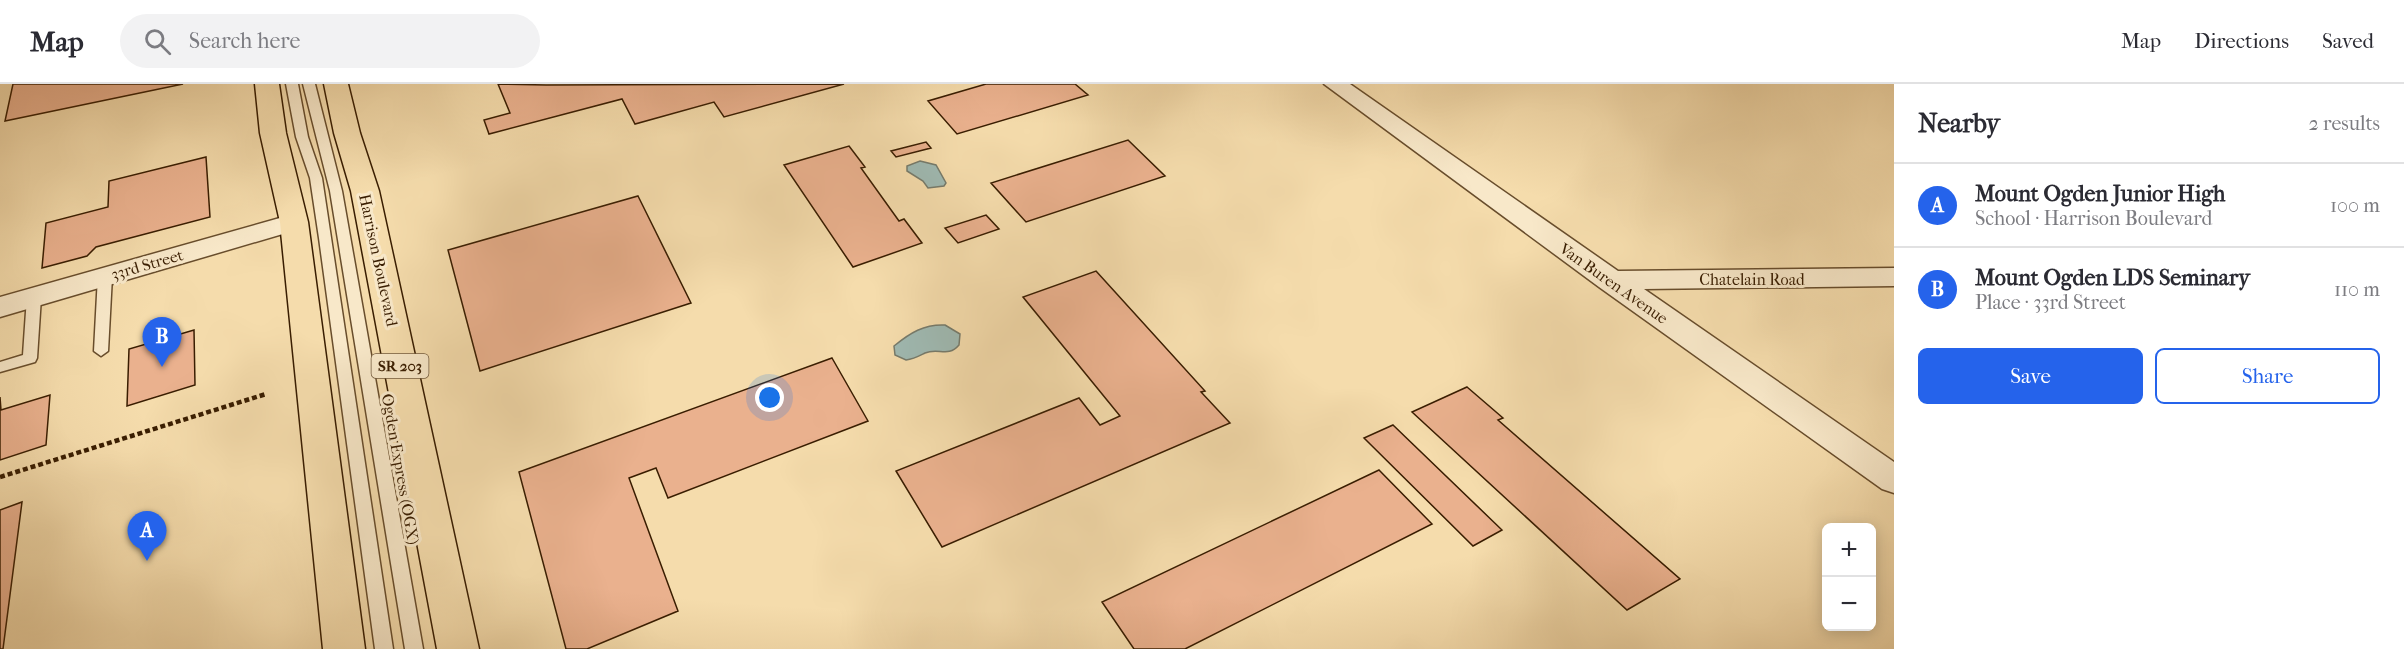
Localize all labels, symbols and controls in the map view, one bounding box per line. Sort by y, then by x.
search box [120,14,540,68]
text: Map [30,25,84,58]
icon: search [141,25,174,58]
text: Search here [189,28,300,54]
text: Map [2121,29,2161,53]
text: Directions [2194,29,2289,53]
text: Saved [2322,29,2374,53]
text: Nearby [1918,108,2000,139]
text: 2 results [2309,112,2380,135]
text: Mount Ogden Junior High [1975,181,2225,207]
street label: Harrison Boulevard [355,192,402,328]
text: A [1931,194,1944,217]
text: 100 m [2330,194,2380,217]
text: School · Harrison Boulevard [1975,207,2212,230]
street label: Van Buren Avenue [1555,238,1672,328]
street label: 33rd Street [109,245,186,284]
text: Mount Ogden LDS Seminary [1975,265,2250,291]
street label: Chatelain Road [1699,270,1805,289]
text: B [1931,278,1944,301]
text: 110 m [2334,278,2380,301]
text: Place · 33rd Street [1975,291,2126,314]
pin: B [142,318,182,367]
button: Save [1918,348,2143,404]
button: Share [2155,348,2380,404]
road number: SR 203 [372,354,428,378]
your location [755,383,784,412]
street label: Ogden Express (OGX) [378,392,423,546]
pin: A [128,512,166,561]
map controls [1822,523,1876,631]
button: + [1822,523,1876,577]
button: − [1822,577,1876,631]

